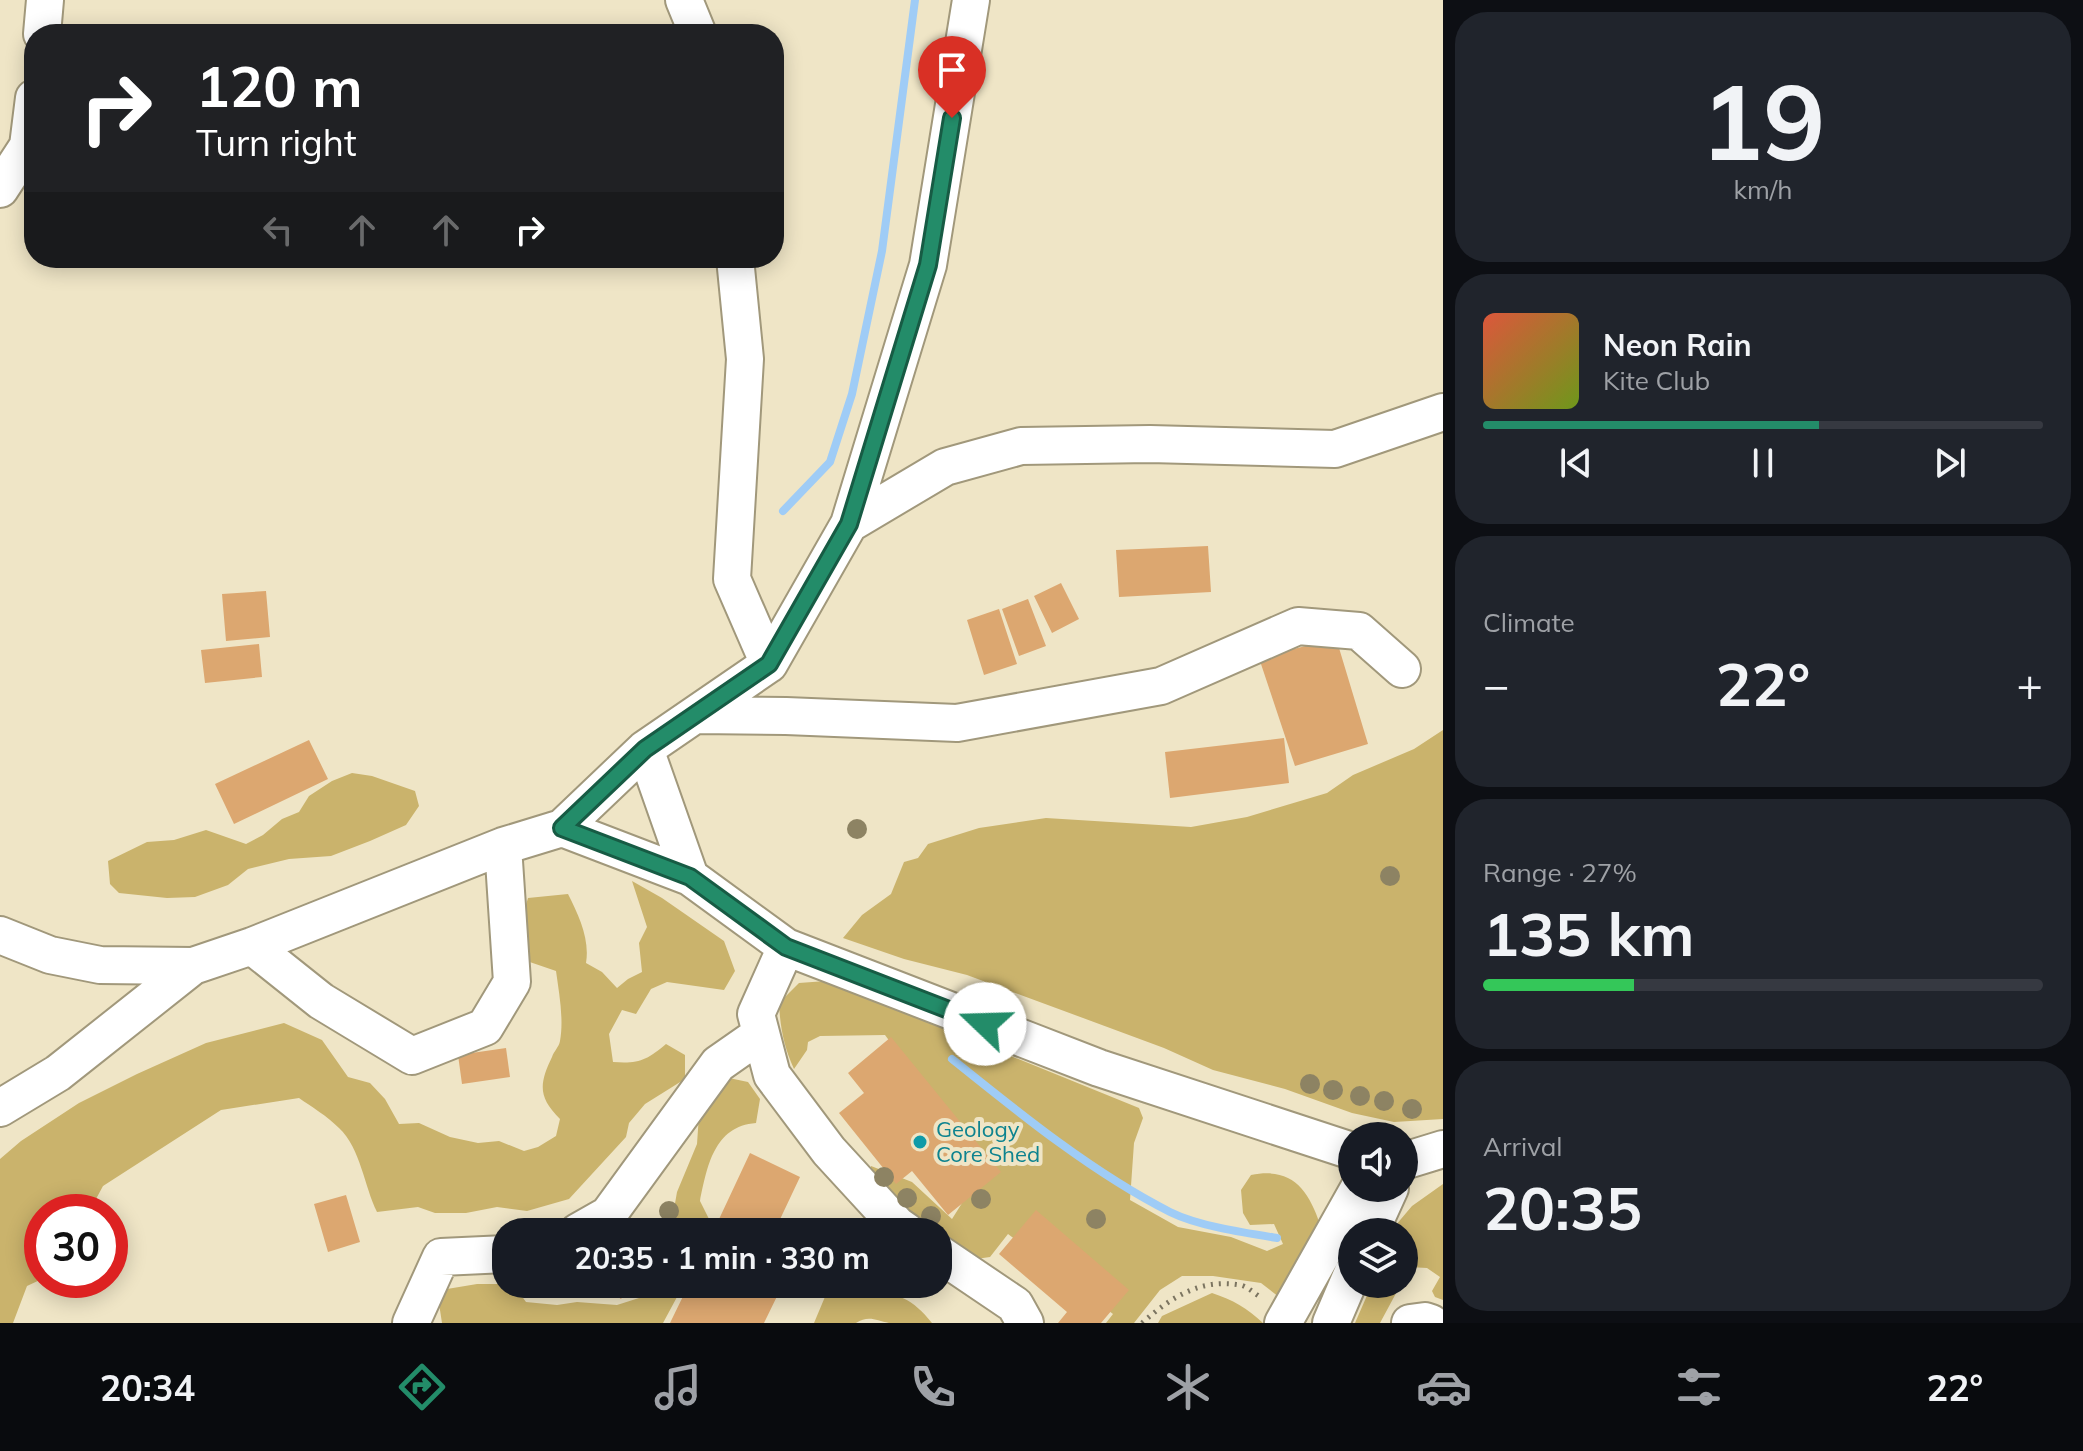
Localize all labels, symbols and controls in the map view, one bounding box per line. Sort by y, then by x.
pin [918,36,986,118]
icon: arrive [930,48,974,92]
text: 120 m [196,51,363,121]
text: 19 [1701,55,1825,186]
icon: right [64,56,168,160]
text: Turn right [196,120,357,165]
text: km/h [1734,173,1792,206]
icon: left [256,208,300,252]
icon: ahead [340,208,384,252]
icon: ahead [424,208,468,252]
icon: right [508,208,552,252]
text: Neon Rain [1603,326,1752,364]
text: Kite Club [1603,364,1710,397]
icon: previous [1554,441,1598,485]
icon: pause [1741,441,1785,485]
icon: next [1928,441,1972,485]
text: Climate [1483,606,1575,639]
text: 22° [1716,646,1810,721]
text: − [1483,657,1509,712]
text: + [2017,657,2043,712]
text: Range · 27% [1483,856,1637,889]
text: 135 km [1483,896,1695,971]
position arrow [943,982,1027,1066]
place label: Geology Core Shed [936,1115,1040,1168]
map controls [1338,1122,1418,1298]
button: sound [1338,1122,1418,1202]
text: Arrival [1483,1130,1563,1163]
marker: Geology Core Shed [911,1133,929,1151]
text: 20:35 [1483,1170,1642,1245]
speed limit sign: 30 [24,1194,128,1298]
button: layers [1338,1218,1418,1298]
text: 20:35 · 1 min · 330 m [574,1239,870,1277]
icon: directions [394,1359,450,1415]
icon: music [650,1359,706,1415]
icon: phone [905,1359,961,1415]
icon: climate [1160,1359,1216,1415]
icon: car [1416,1359,1472,1415]
icon: filters [1671,1359,1727,1415]
text: 20:34 [100,1365,195,1410]
text: 22° [1926,1365,1983,1410]

